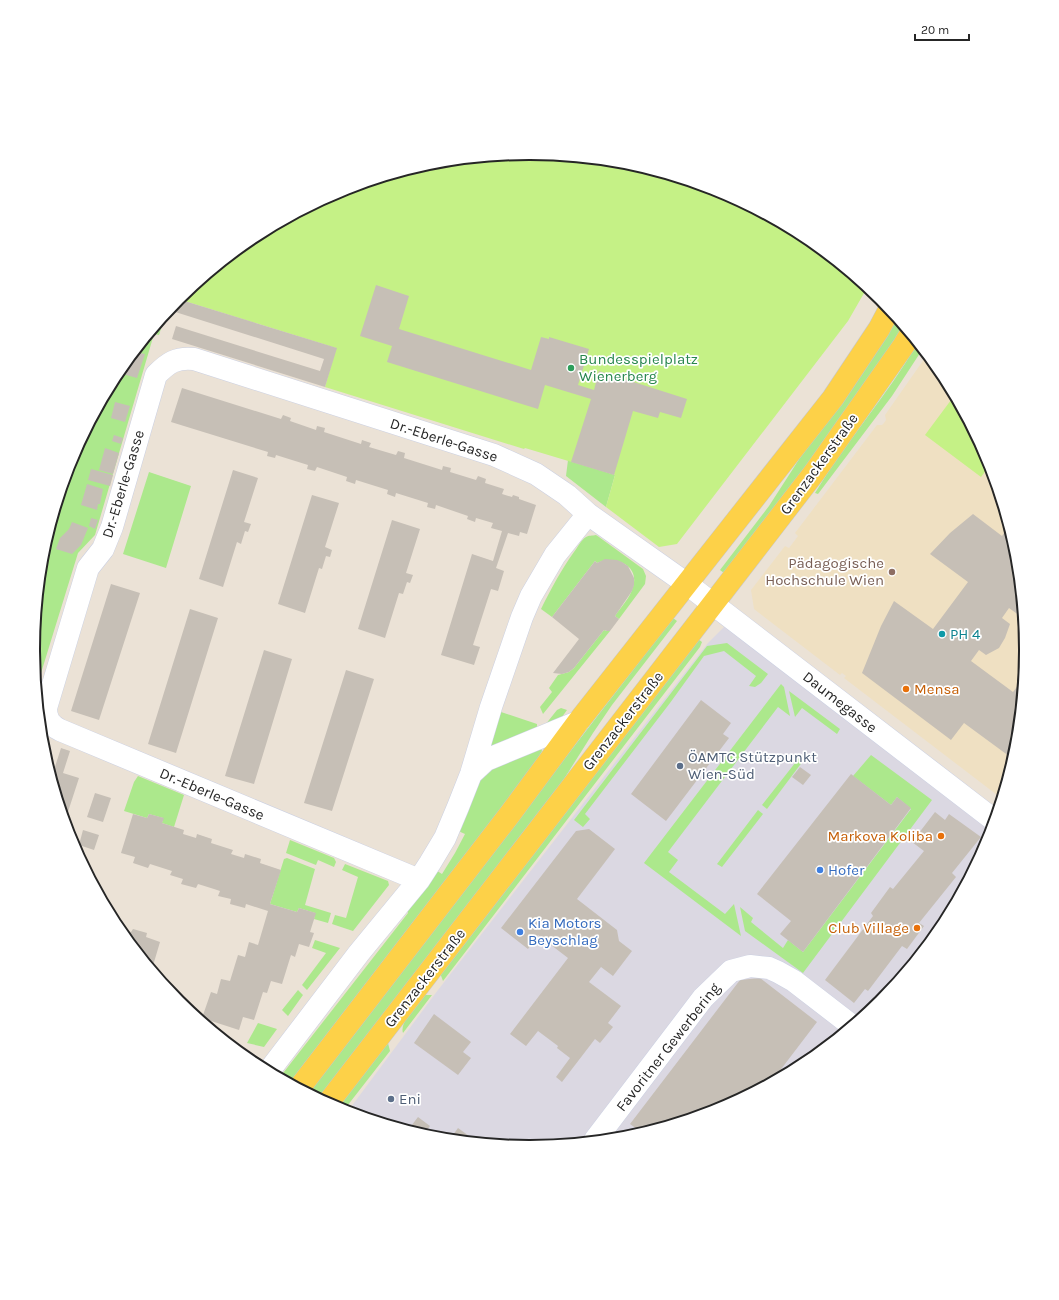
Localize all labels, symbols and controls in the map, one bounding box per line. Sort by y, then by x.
scale bar [915,16,969,42]
text: 20 m [921,23,949,37]
place label: Bundesspielplatz Wienerberg [579,350,698,385]
marker: Bundesspielplatz Wienerberg [566,363,576,373]
street label: Grenzackerstraße [776,410,862,518]
street label: Dr.-Eberle-Gasse [388,414,500,466]
street label: Dr.-Eberle-Gasse [98,428,148,540]
place label: Pädagogische Hochschule Wien [765,554,884,589]
marker: Pädagogische Hochschule Wien [887,567,897,577]
place label: PH 4 [950,625,981,643]
marker: PH 4 [937,629,947,639]
street label: Daumegasse [799,667,881,737]
street label: Grenzackerstraße [579,668,667,774]
place label: Mensa [914,680,960,698]
marker: Mensa [901,684,911,694]
place label: ÖAMTC Stützpunkt Wien-Süd [688,748,817,783]
marker: ÖAMTC Stützpunkt Wien-Süd [675,761,685,771]
street label: Dr.-Eberle-Gasse [157,764,267,824]
place label: Markova Koliba [827,827,933,845]
marker: Markova Koliba [936,831,946,841]
place label: Hofer [828,861,865,879]
marker: Hofer [815,865,825,875]
place label: Kia Motors Beyschlag [528,914,601,949]
place label: Club Village [828,919,909,937]
marker: Club Village [912,923,922,933]
street label: Grenzackerstraße [381,925,469,1031]
marker: Kia Motors Beyschlag [515,927,525,937]
street label: Favoritner Gewerbering [612,979,724,1115]
place label: Eni [399,1090,421,1108]
marker: Eni [386,1094,396,1104]

